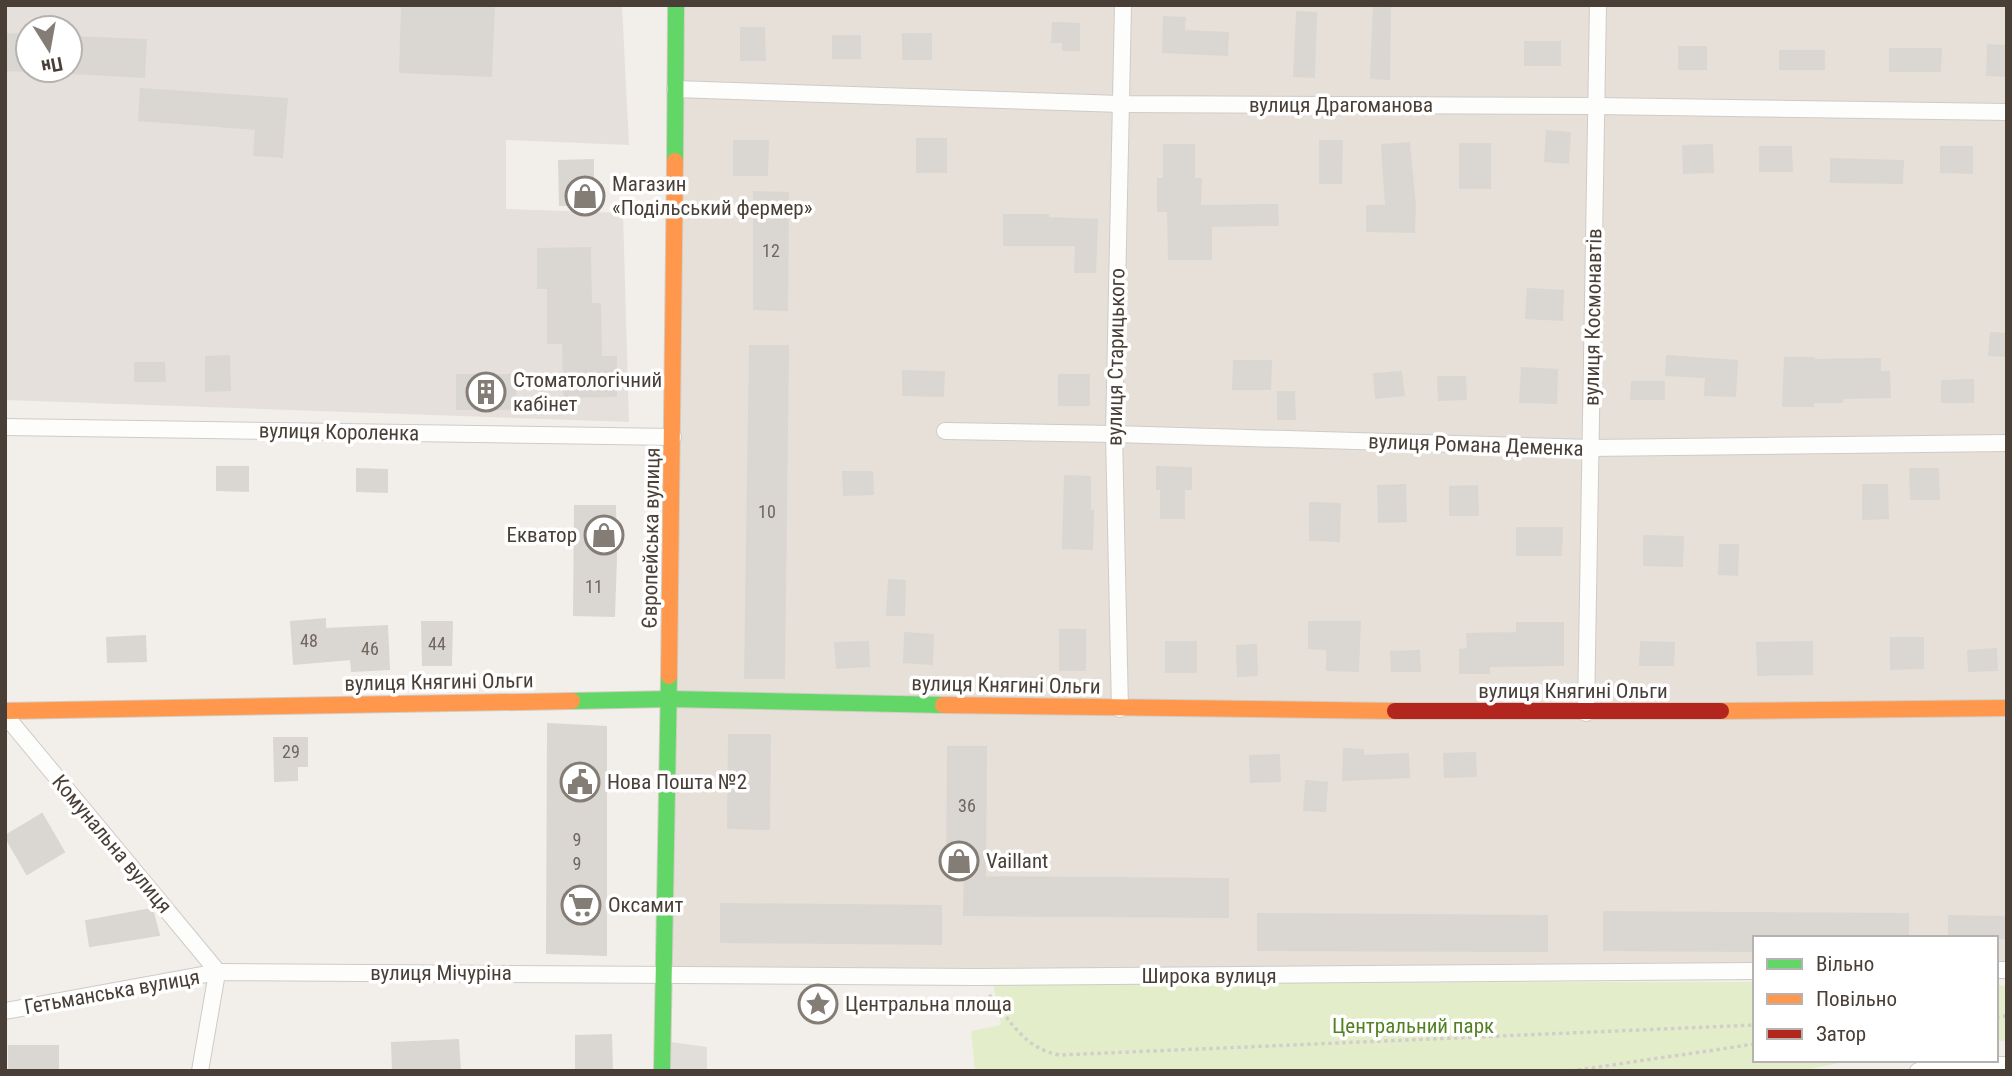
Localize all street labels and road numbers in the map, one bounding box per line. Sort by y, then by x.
street label: вулиця Драгоманова [1249,93,1433,117]
street label: вулиця Космонавтів [1579,228,1607,406]
street label: вулиця Старицького [1102,268,1130,446]
street label: вулиця Короленка [259,419,419,445]
street label: вулиця Романа Деменка [1368,429,1584,461]
street label: Європейська вулиця [637,447,665,629]
street label: вулиця Княгині Ольги [344,668,534,696]
street label: вулиця Княгині Ольги [911,671,1101,699]
street label: вулиця Княгині Ольги [1478,679,1668,703]
street label: Комунальна вулиця [47,770,177,918]
street label: вулиця Мічуріна [370,961,512,985]
street label: Широка вулиця [1141,964,1277,988]
street label: Гетьманська вулиця [22,965,202,1019]

